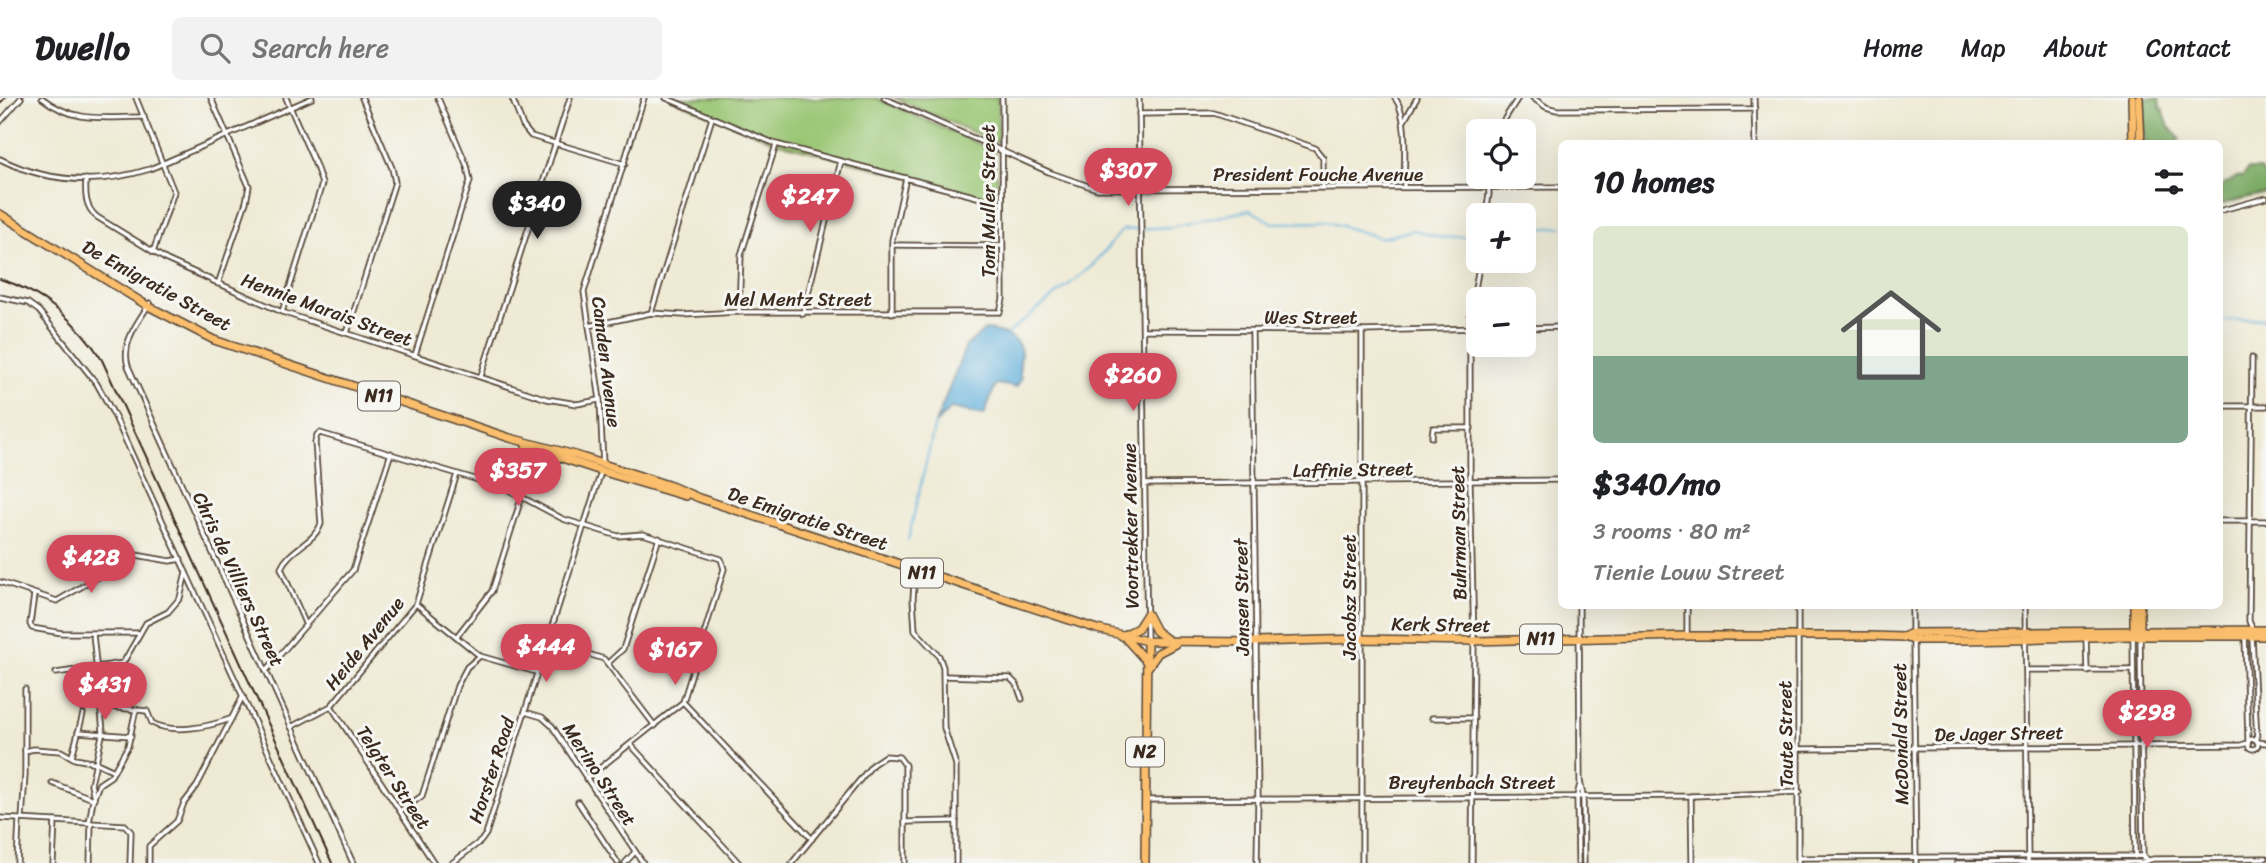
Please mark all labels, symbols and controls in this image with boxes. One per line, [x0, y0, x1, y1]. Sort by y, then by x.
search box [172, 17, 662, 80]
text: Dwello [35, 19, 130, 77]
text: Search here [252, 25, 389, 71]
text: Home [1863, 27, 1923, 69]
text: Map [1961, 27, 2005, 69]
text: About [2043, 27, 2108, 69]
text: Contact [2146, 27, 2231, 69]
icon: search [196, 29, 234, 67]
map controls [1466, 119, 1536, 357]
button: locate [1466, 119, 1536, 189]
street label: Tom Muller Street [972, 124, 1005, 278]
pin: $307 [1087, 148, 1169, 208]
text: $307 [1100, 150, 1156, 191]
text: 10 homes [1593, 155, 1714, 209]
street label: President Fouche Avenue [1213, 158, 1423, 191]
icon: filters [2150, 163, 2188, 201]
pin: $247 [769, 174, 851, 234]
text: $247 [782, 176, 838, 217]
pin: $340 [496, 181, 578, 241]
text: $340 [508, 183, 566, 224]
button: + [1466, 203, 1536, 273]
street label: De Emigratie Street [76, 231, 238, 340]
street label: Hennie Marais Street [237, 263, 417, 356]
icon: home [1828, 272, 1954, 398]
street label: Mel Mentz Street [724, 283, 872, 316]
button: − [1466, 287, 1536, 357]
street label: Camden Avenue [582, 295, 631, 430]
street label: Wes Street [1264, 301, 1358, 334]
pin: $260 [1092, 354, 1174, 413]
text: $260 [1105, 355, 1161, 396]
road number: N11 [358, 382, 400, 410]
street label: Voortrekker Avenue [1113, 443, 1148, 609]
pin: $357 [477, 448, 559, 508]
text: $357 [490, 450, 546, 491]
street label: Laffnie Street [1292, 452, 1414, 487]
text: $340/mo [1593, 457, 1721, 511]
street label: Buhrman Street [1441, 465, 1476, 601]
street label: De Emigratie Street [723, 477, 892, 560]
street label: Chris de Villiers Street [183, 486, 294, 672]
text: 3 rooms · 80 m² [1593, 511, 1751, 552]
street label: Jacobsz Street [1333, 534, 1366, 661]
pin: $428 [50, 536, 132, 595]
text: $428 [63, 537, 120, 578]
street label: Jansen Street [1224, 537, 1259, 657]
text: Tienie Louw Street [1593, 552, 1785, 593]
road number: N11 [901, 559, 943, 588]
street label: Heide Avenue [316, 589, 413, 698]
street label: Kerk Street [1391, 607, 1491, 642]
pin: $444 [505, 624, 587, 684]
road number: N11 [1520, 624, 1562, 654]
text: $444 [517, 626, 575, 667]
pin: $167 [634, 628, 716, 687]
text: $167 [649, 629, 701, 670]
pin: $431 [64, 662, 146, 722]
street label: McDonald Street [1883, 663, 1918, 805]
text: $431 [79, 664, 131, 705]
street label: Taute Street [1768, 680, 1803, 788]
pin: $298 [2106, 690, 2188, 750]
text: $298 [2119, 692, 2175, 733]
street label: Horster Road [459, 712, 525, 828]
street label: Merino Street [554, 716, 646, 833]
street label: De Jager Street [1934, 716, 2064, 751]
street label: Telgter Street [347, 718, 440, 836]
road number: N2 [1126, 738, 1164, 766]
street label: Breytenbach Street [1389, 766, 1556, 799]

